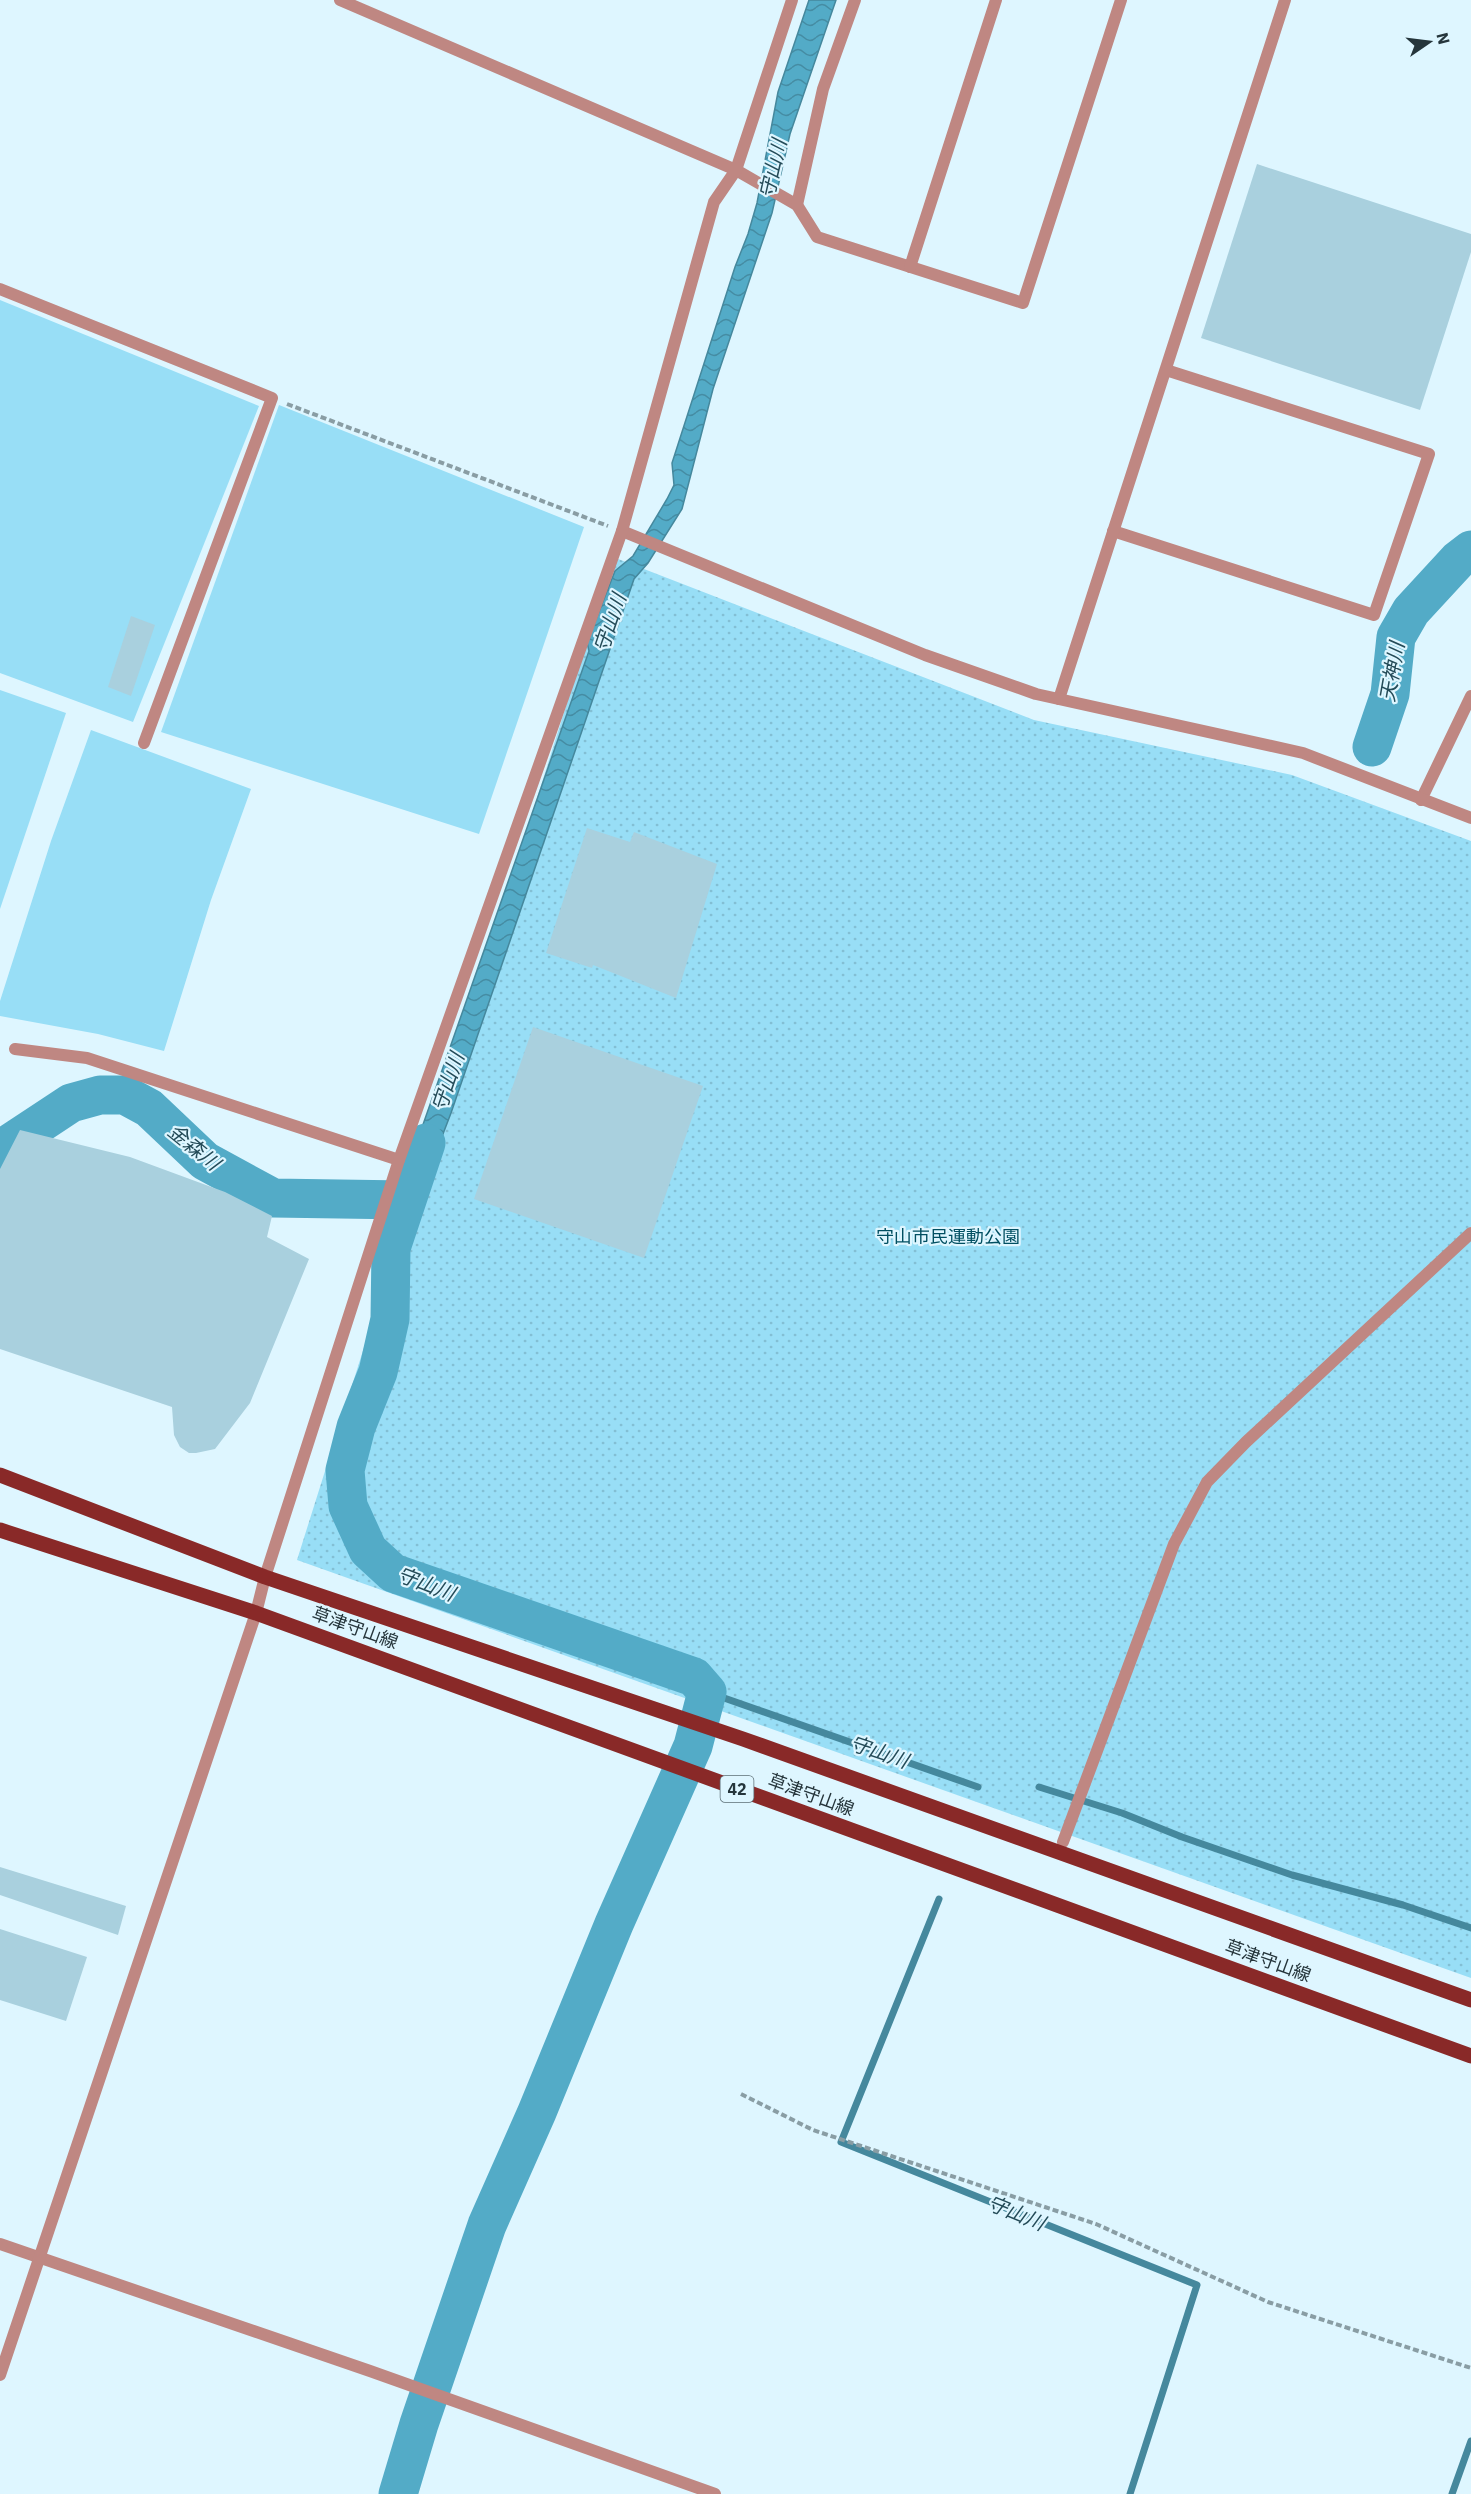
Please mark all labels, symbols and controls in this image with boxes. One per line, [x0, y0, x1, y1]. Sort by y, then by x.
north arrow [1399, 12, 1459, 72]
text: N [1432, 30, 1455, 46]
water label: 守山川 [753, 135, 793, 201]
water label: 守山川 [587, 588, 633, 656]
water label: 天神川 [1373, 638, 1410, 704]
water label: 守山川 [425, 1047, 471, 1115]
water label: 金森川 [163, 1117, 228, 1177]
park label: 守山市民運動公園 [876, 1225, 1020, 1248]
water label: 守山川 [393, 1560, 461, 1608]
street label: 草津守山線 [309, 1601, 401, 1654]
water label: 守山川 [846, 1729, 914, 1775]
street label: 草津守山線 [765, 1768, 857, 1821]
road number: 42 [720, 1776, 754, 1802]
street label: 草津守山線 [1222, 1934, 1314, 1987]
water label: 守山川 [983, 2189, 1051, 2237]

